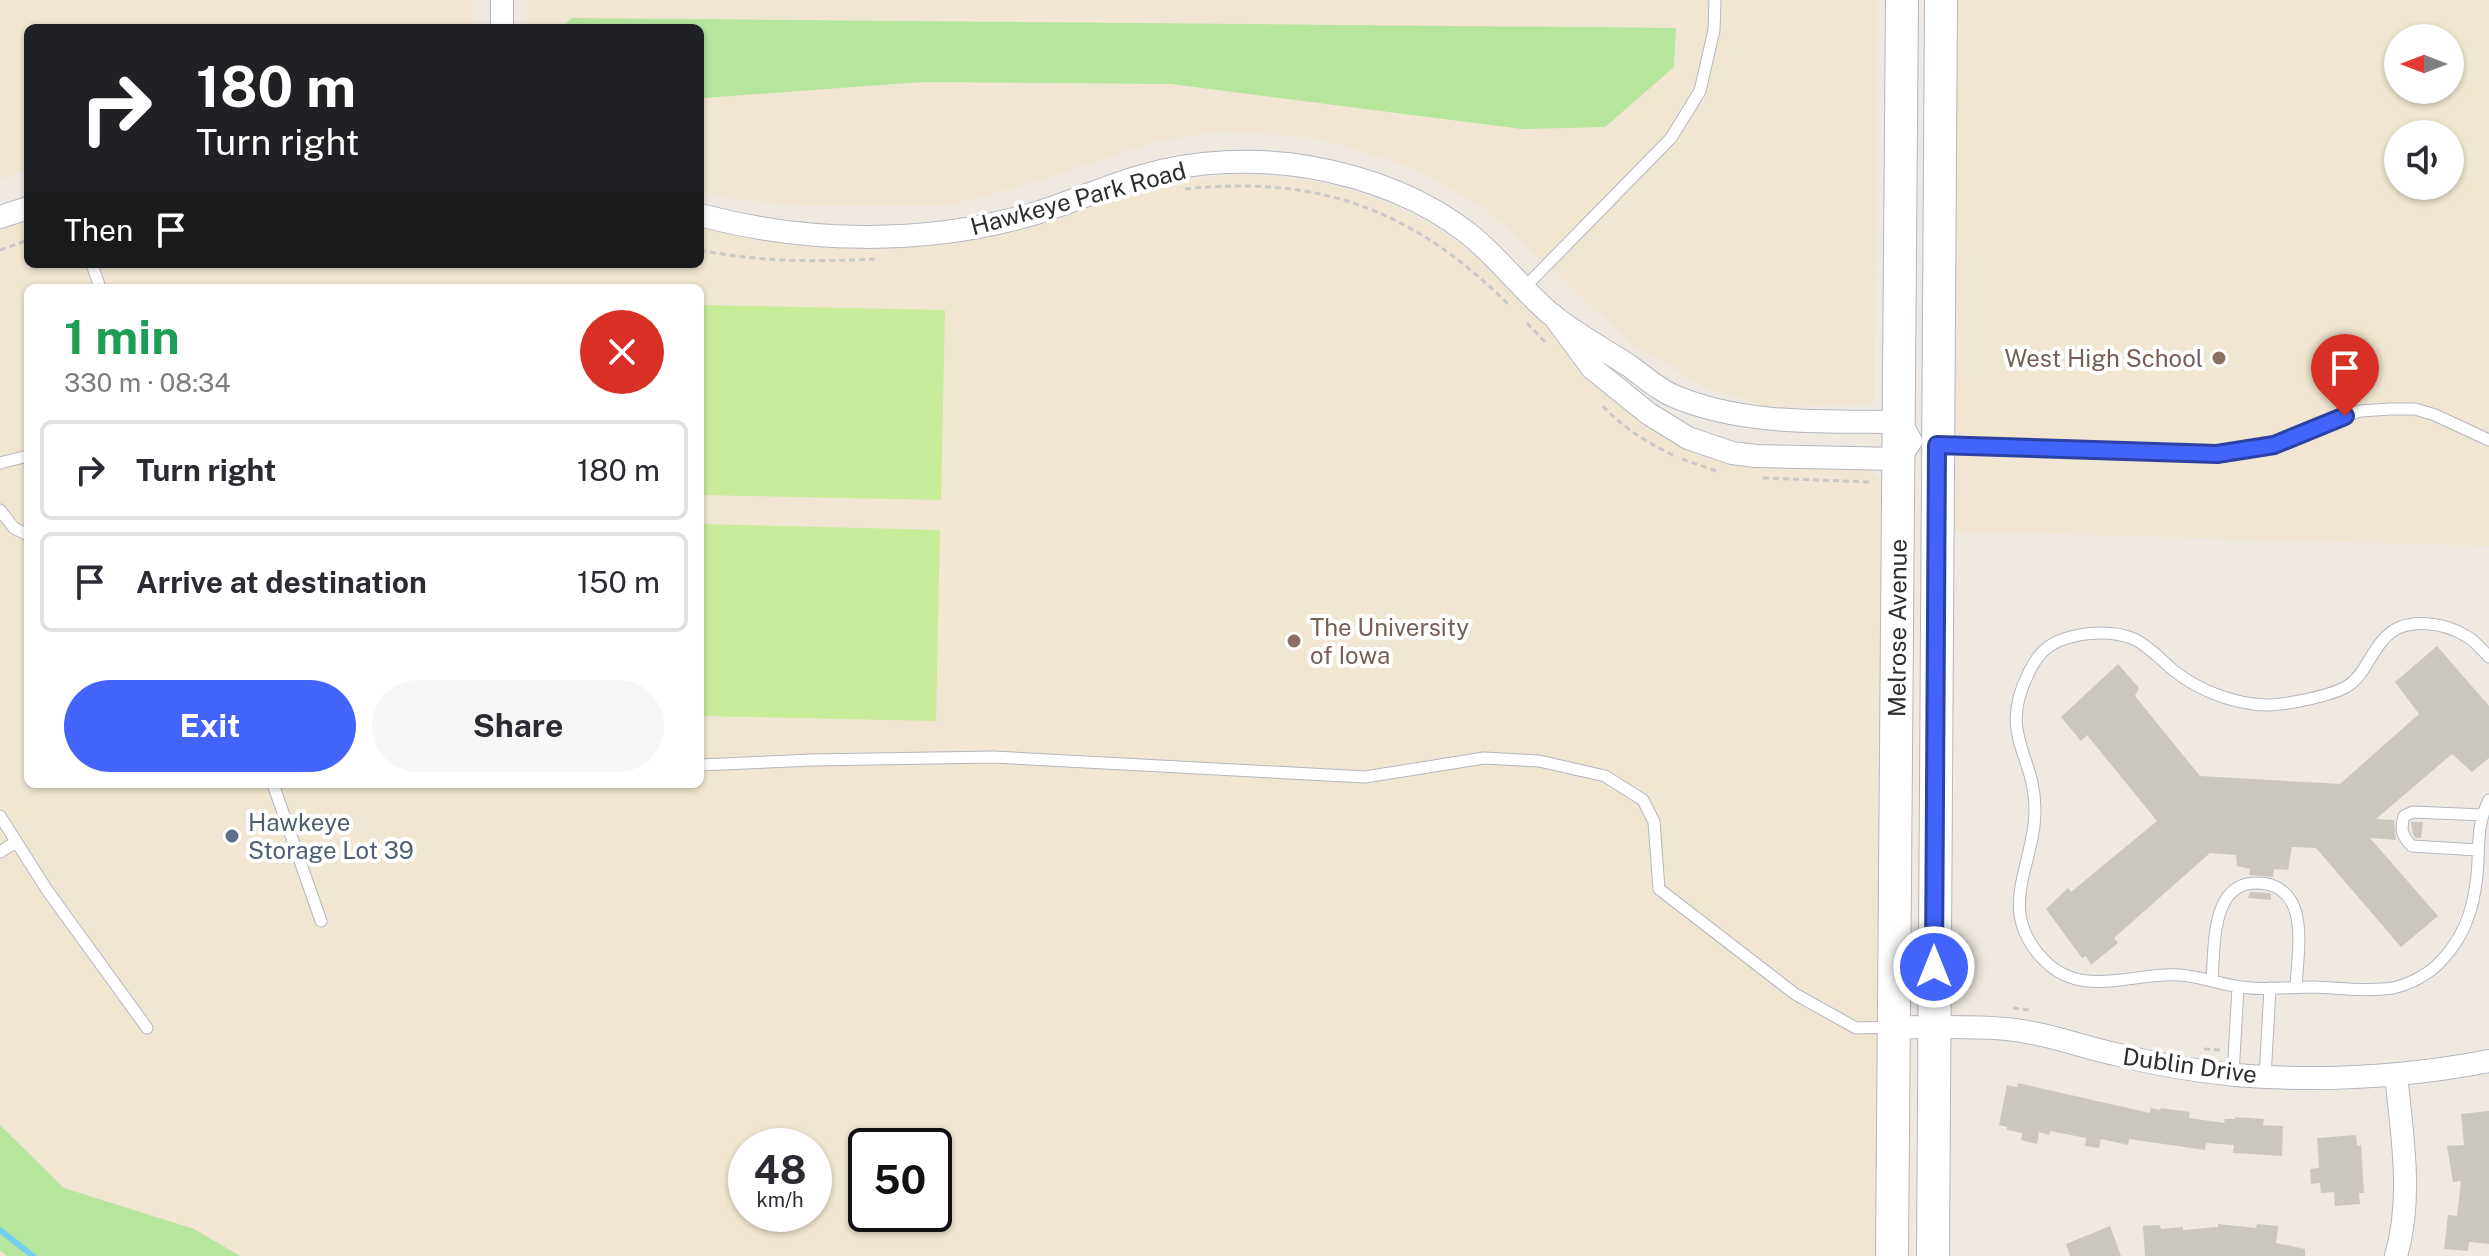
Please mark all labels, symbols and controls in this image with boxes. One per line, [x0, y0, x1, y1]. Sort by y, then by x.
north arrow [2384, 24, 2464, 104]
map controls [2384, 24, 2464, 200]
text: 180 m [196, 54, 356, 120]
icon: right [64, 56, 168, 160]
button: sound [2384, 120, 2464, 200]
text: Turn right [196, 121, 359, 163]
street label: Hawkeye Park Road [967, 156, 1189, 240]
icon: arrive [149, 208, 193, 252]
text: Then [64, 212, 133, 248]
text: 1 min [64, 308, 180, 365]
button: close [580, 310, 664, 394]
pin [2311, 334, 2379, 416]
place label: West High School [2005, 344, 2203, 372]
icon: arrive [2323, 346, 2367, 390]
marker: West High School [2210, 349, 2228, 367]
text: 330 m · 08:34 [64, 367, 231, 398]
icon: right [68, 448, 112, 492]
text: Turn right [136, 452, 276, 488]
text: 180 m [577, 452, 660, 488]
street label: Melrose Avenue [1882, 539, 1912, 717]
icon: arrive [68, 560, 112, 604]
text: Arrive at destination [136, 564, 427, 600]
text: 150 m [577, 564, 660, 600]
place label: The University of Iowa [1310, 613, 1469, 669]
marker: The University of Iowa [1285, 632, 1303, 650]
button: Exit [64, 680, 356, 772]
button: Share [372, 680, 664, 772]
place label: Hawkeye Storage Lot 39 [248, 808, 414, 864]
marker: Hawkeye Storage Lot 39 [223, 827, 241, 845]
position arrow [1892, 925, 1976, 1009]
street label: Dublin Drive [2121, 1042, 2259, 1088]
speed limit sign: 50 [848, 1128, 952, 1232]
text: 48 [753, 1146, 807, 1193]
text: km/h [756, 1188, 804, 1212]

